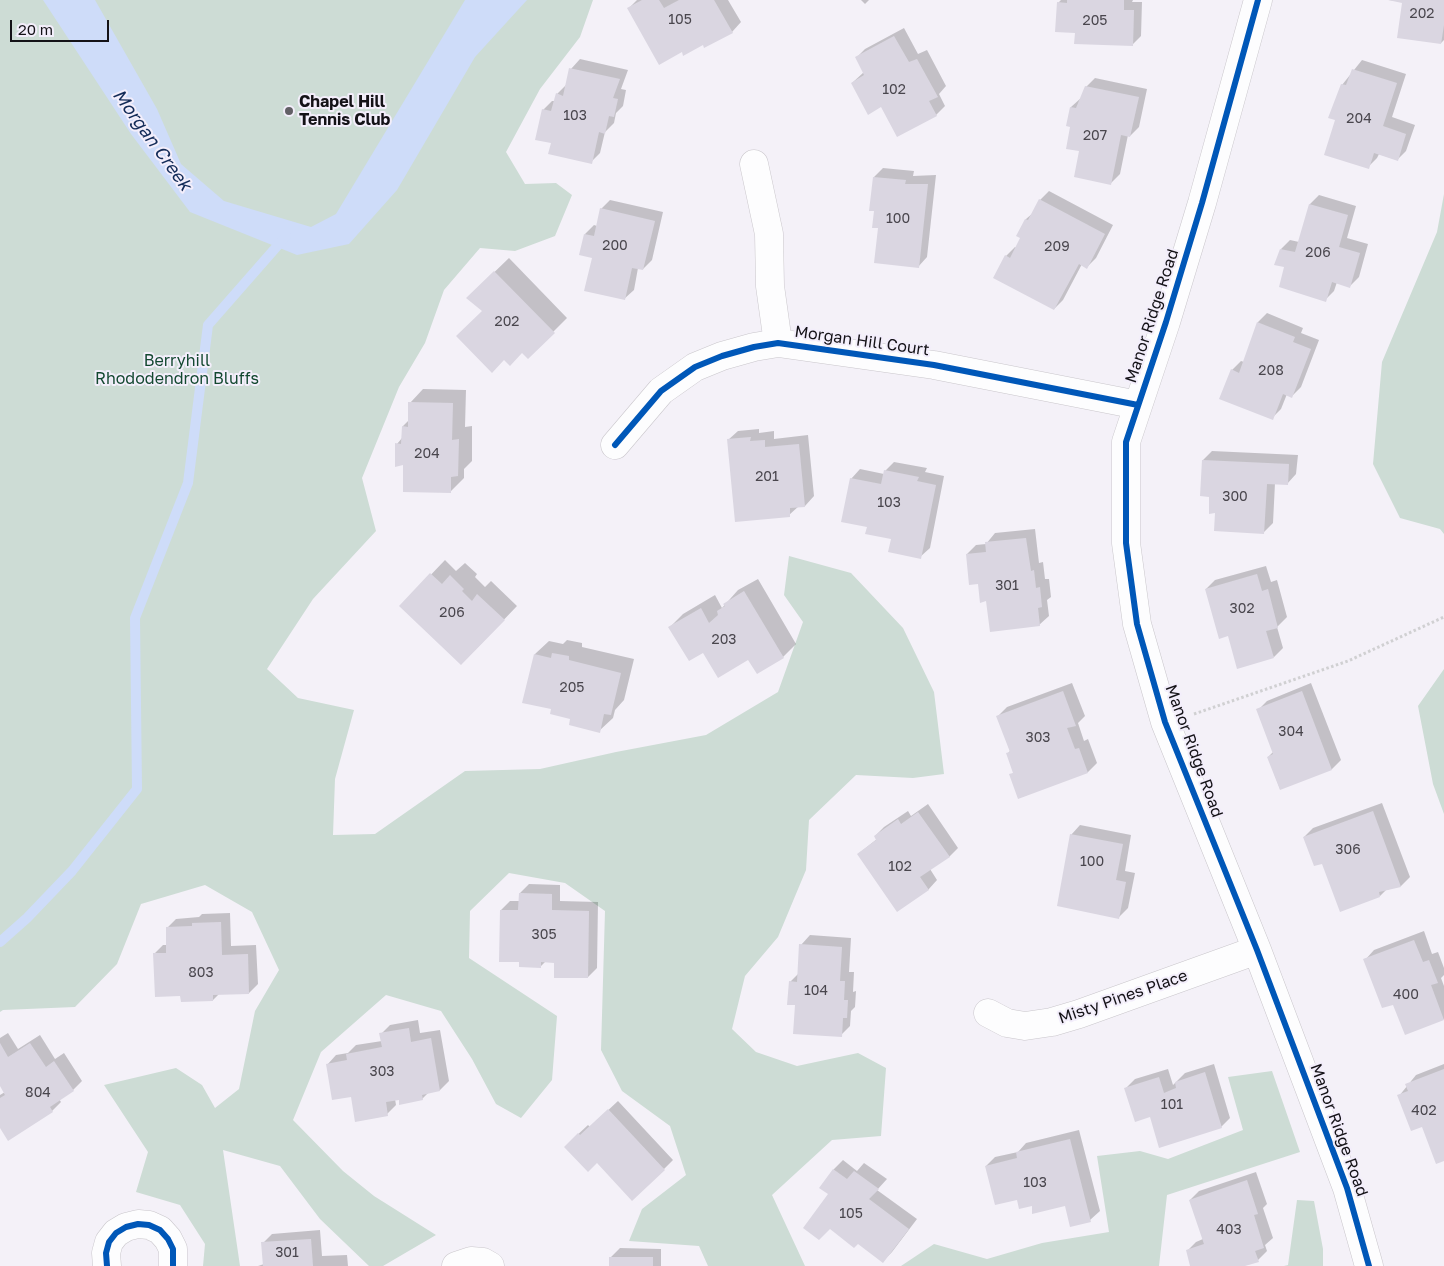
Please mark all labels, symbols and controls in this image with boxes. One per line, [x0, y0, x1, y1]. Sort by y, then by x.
house number: 202 [1410, 6, 1434, 22]
scale bar [12, 10, 111, 42]
house number: 105 [668, 12, 692, 28]
house number: 205 [1083, 13, 1107, 29]
text: 20 m [18, 20, 53, 38]
house number: 102 [882, 82, 906, 98]
water label: Morgan Creek [108, 85, 196, 195]
place label: Chapel Hill Tennis Club [299, 92, 390, 130]
marker: Chapel Hill Tennis Club [283, 105, 295, 117]
house number: 103 [563, 108, 587, 124]
house number: 204 [1346, 111, 1372, 127]
house number: 207 [1083, 128, 1107, 144]
house number: 100 [886, 211, 910, 227]
house number: 200 [602, 238, 628, 254]
house number: 209 [1044, 239, 1070, 255]
house number: 206 [1305, 245, 1331, 261]
street label: Manor Ridge Road [1121, 247, 1183, 385]
house number: 202 [495, 314, 519, 330]
street label: Morgan Hill Court [793, 322, 931, 360]
park label: Berryhill Rhododendron Bluffs [95, 351, 259, 389]
house number: 208 [1258, 363, 1284, 379]
house number: 204 [414, 446, 440, 462]
house number: 201 [755, 469, 779, 485]
house number: 300 [1222, 489, 1248, 505]
house number: 103 [877, 495, 901, 511]
house number: 301 [995, 578, 1019, 594]
house number: 302 [1230, 601, 1254, 617]
house number: 206 [439, 605, 465, 621]
house number: 203 [712, 632, 736, 648]
house number: 205 [560, 680, 584, 696]
street label: Manor Ridge Road [1161, 682, 1227, 820]
house number: 304 [1278, 724, 1304, 740]
house number: 303 [1025, 730, 1051, 746]
house number: 306 [1335, 842, 1361, 858]
house number: 100 [1080, 854, 1104, 870]
house number: 102 [888, 859, 912, 875]
house number: 305 [532, 927, 556, 943]
house number: 803 [188, 965, 214, 981]
street label: Misty Pines Place [1056, 966, 1190, 1028]
house number: 104 [804, 983, 828, 999]
house number: 400 [1393, 987, 1419, 1003]
street label: Manor Ridge Road [1306, 1061, 1372, 1199]
house number: 303 [369, 1064, 395, 1080]
house number: 804 [25, 1085, 51, 1101]
house number: 101 [1161, 1097, 1183, 1113]
house number: 402 [1411, 1103, 1437, 1119]
house number: 103 [1023, 1175, 1047, 1191]
house number: 105 [839, 1206, 863, 1222]
house number: 403 [1216, 1222, 1242, 1238]
house number: 301 [275, 1245, 299, 1261]

